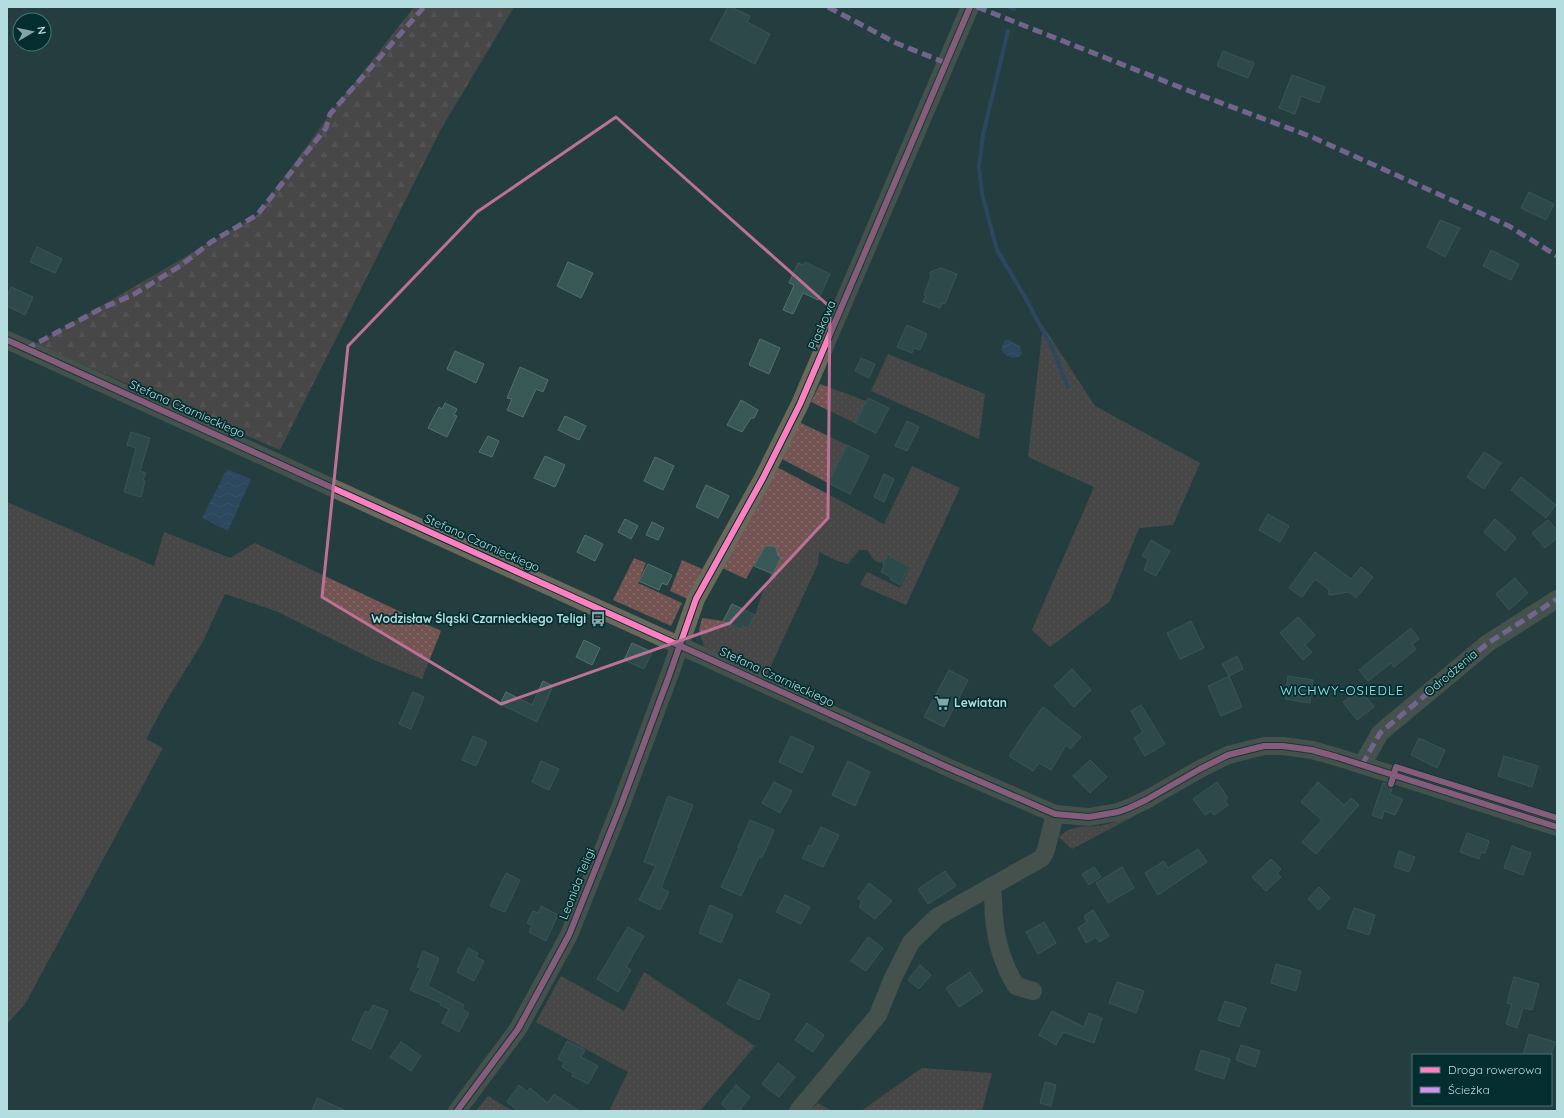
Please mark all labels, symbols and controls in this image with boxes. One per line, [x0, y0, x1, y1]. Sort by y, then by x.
north arrow [12, 12, 52, 52]
text: N [34, 25, 49, 36]
street label: Piaskowa [804, 298, 839, 352]
street label: Stefana Czarnieckiego [127, 376, 247, 441]
street label: Stefana Czarnieckiego [422, 510, 542, 575]
bus stop icon: Wodzisław Śląski Czarnieckiego Teligi [589, 610, 607, 628]
place label: Wodzisław Śląski Czarnieckiego Teligi [371, 611, 586, 626]
street label: Stefana Czarnieckiego [717, 643, 837, 710]
street label: Odrodzenia [1421, 646, 1480, 699]
district label: WICHWY-OSIEDLE [1280, 682, 1404, 698]
supermarket icon: Lewiatan [933, 694, 951, 712]
place label: Lewiatan [954, 695, 1007, 710]
street label: Leonida Teligi [555, 846, 598, 922]
legend [1412, 1054, 1552, 1106]
text: Droga rowerowa [1448, 1062, 1542, 1077]
text: Ścieżka [1448, 1082, 1490, 1097]

